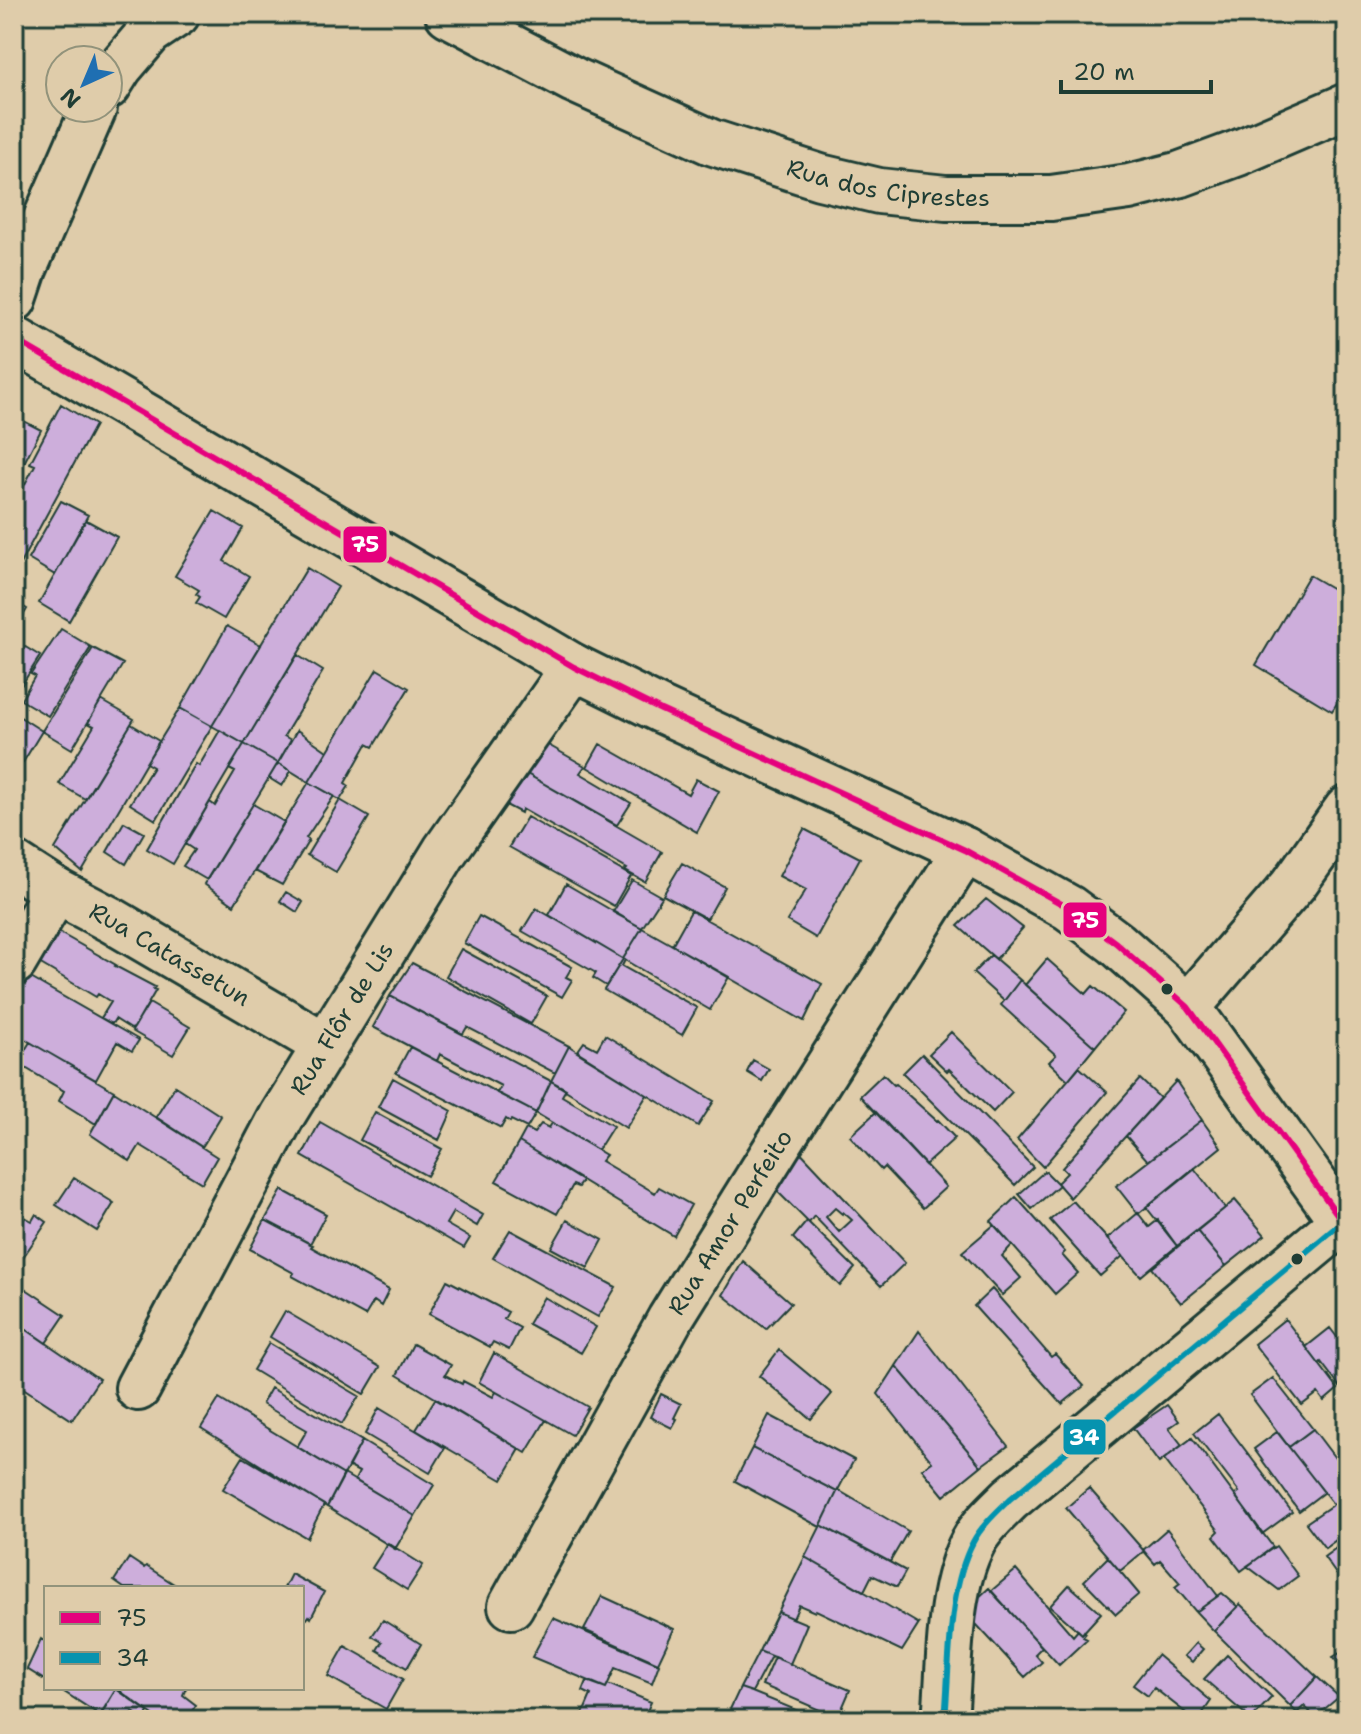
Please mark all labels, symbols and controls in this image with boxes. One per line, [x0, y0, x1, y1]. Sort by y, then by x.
north arrow [44, 44, 124, 124]
scale bar [1061, 44, 1211, 94]
text: 20 m [1073, 56, 1135, 88]
text: N [54, 82, 87, 115]
street label: Rua dos Ciprestes [783, 151, 990, 214]
line badge: 75 [342, 525, 388, 564]
text: 75 [351, 530, 379, 559]
street label: Rua Catassetun [83, 895, 256, 1014]
line badge: 75 [1062, 901, 1108, 939]
text: 75 [1071, 906, 1099, 935]
street label: Rua Flôr de Lis [283, 936, 401, 1101]
unlabelled marker [1159, 981, 1175, 997]
street label: Rua Amor Perfeito [660, 1123, 800, 1321]
unlabelled marker [1289, 1251, 1305, 1267]
line badge: 34 [1062, 1418, 1107, 1456]
text: 34 [1069, 1423, 1100, 1452]
legend [44, 1586, 304, 1690]
text: 75 [116, 1602, 147, 1634]
text: 34 [116, 1642, 149, 1674]

